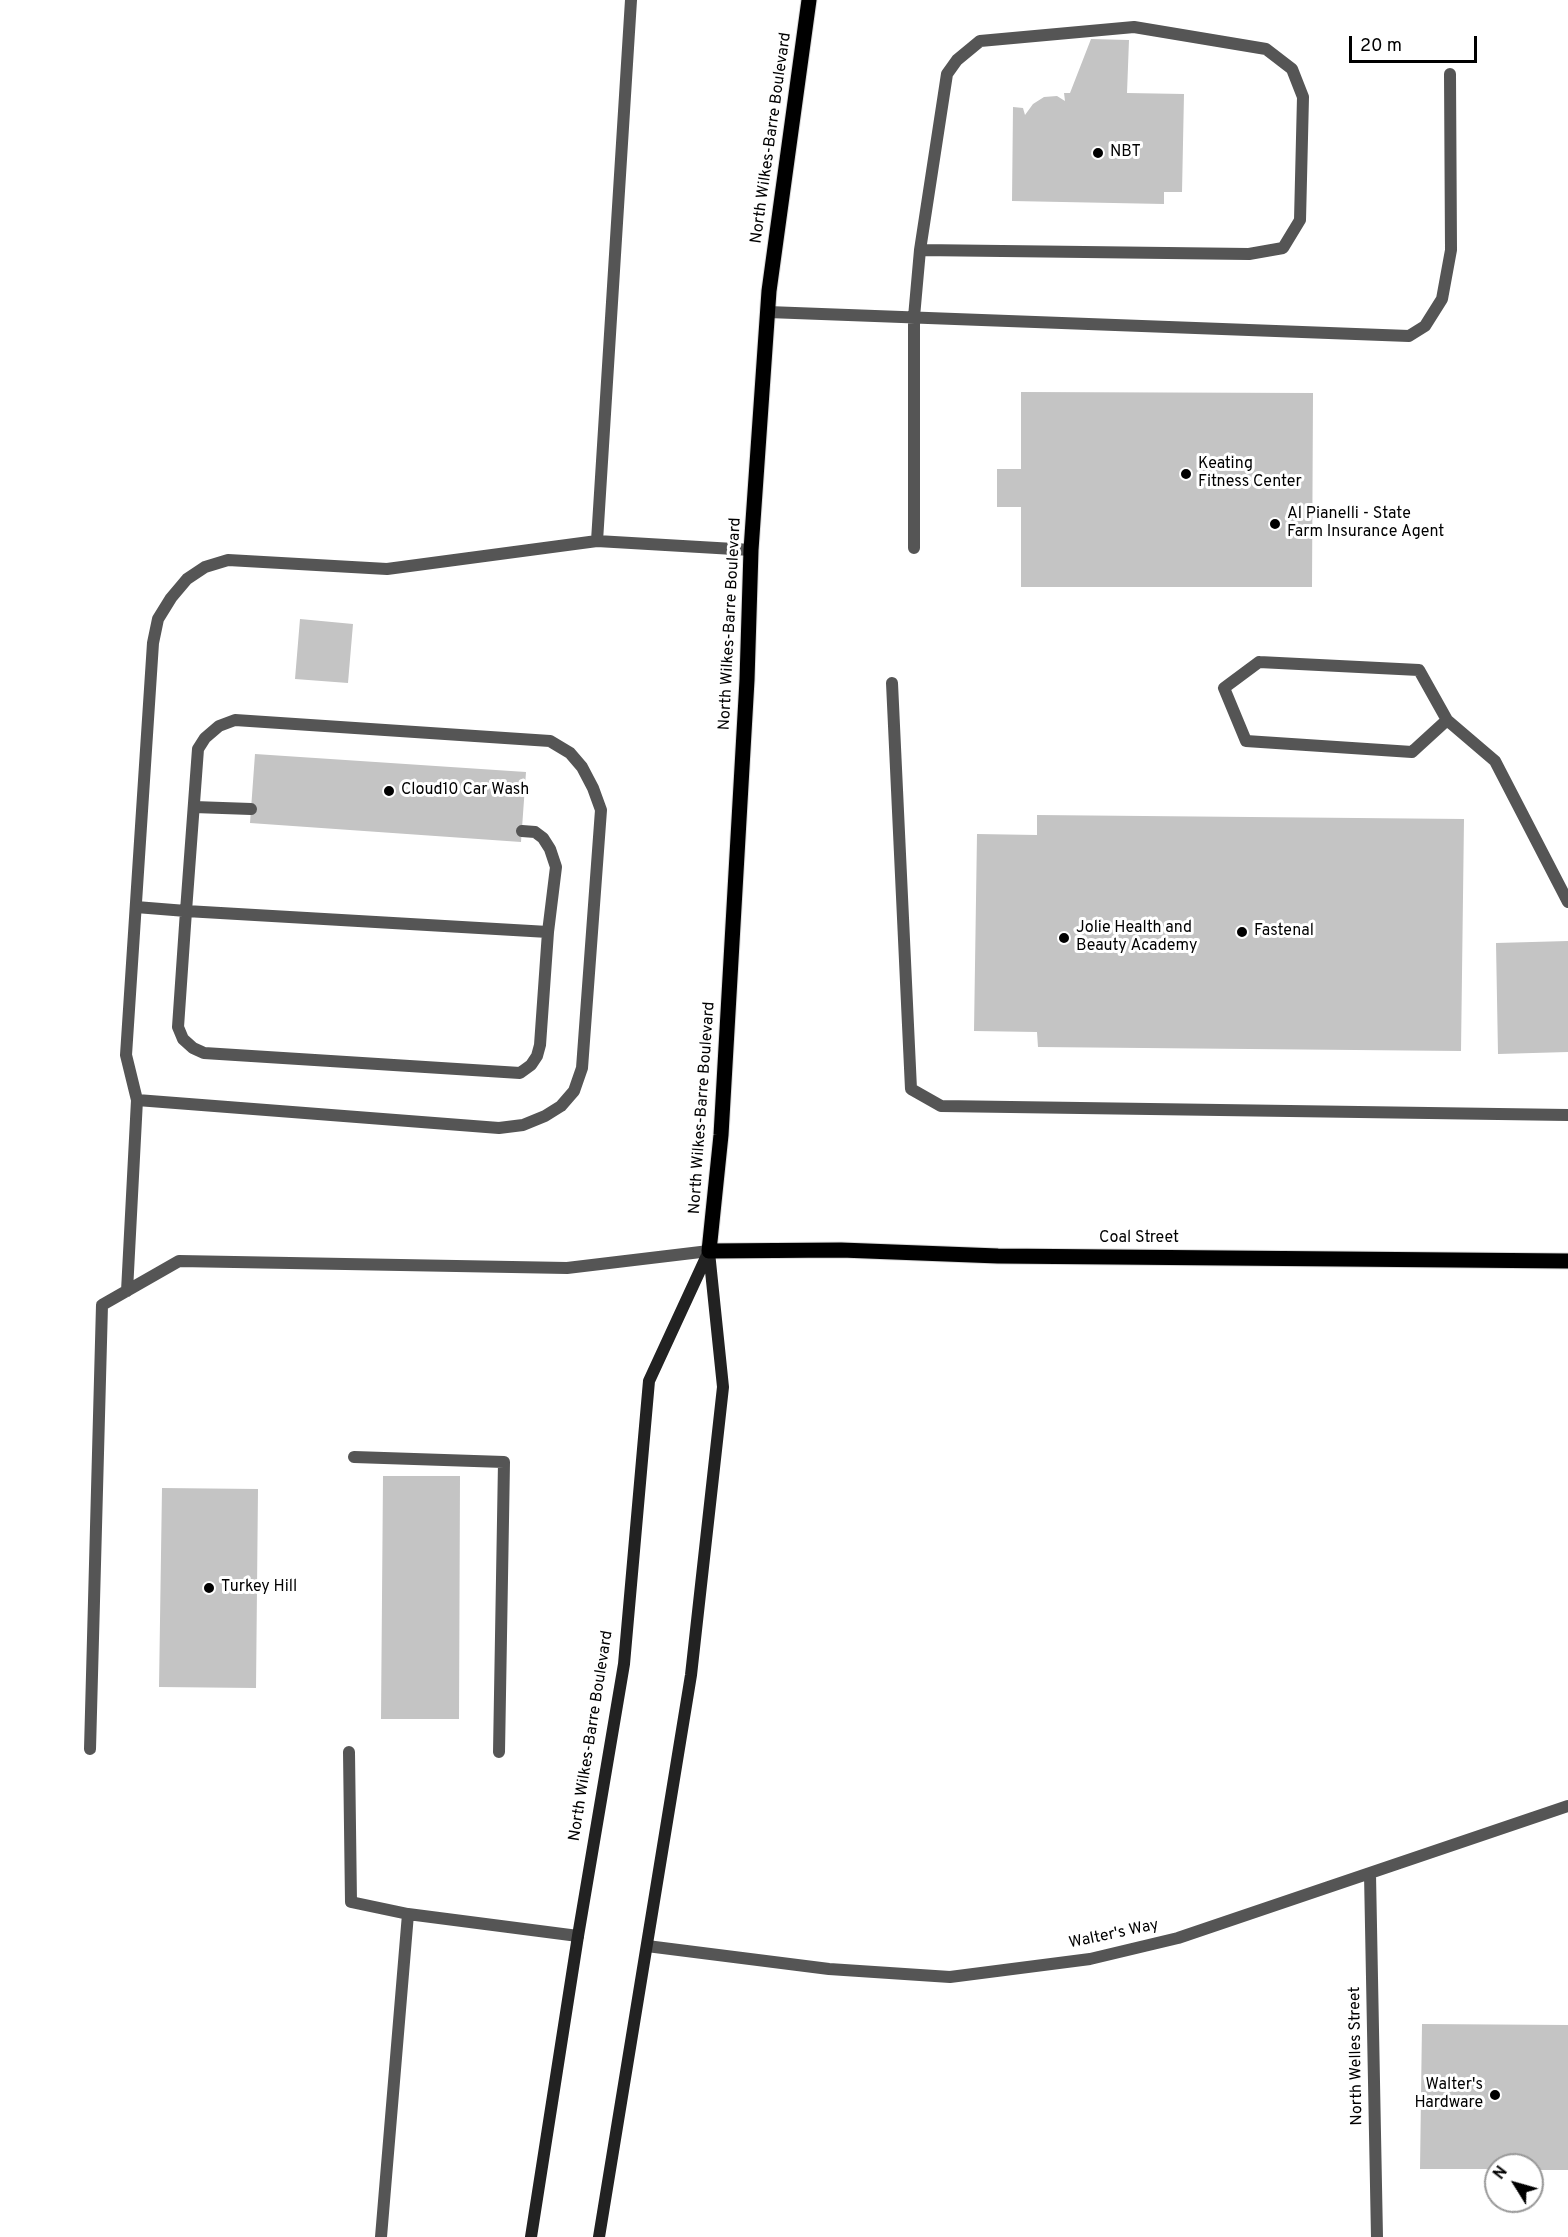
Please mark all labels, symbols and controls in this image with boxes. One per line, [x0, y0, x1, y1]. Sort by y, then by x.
scale bar [1352, 24, 1480, 62]
street label: North Wilkes-Barre Boulevard [748, 31, 796, 245]
text: 20 m [1360, 35, 1402, 58]
place label: NBT [1110, 143, 1141, 163]
marker: NBT [1091, 146, 1105, 160]
place label: Keating Fitness Center [1198, 455, 1302, 493]
marker: Keating Fitness Center [1179, 467, 1193, 481]
place label: Al Pianelli - State Farm Insurance Agent [1287, 505, 1444, 543]
street label: North Wilkes-Barre Boulevard [716, 517, 746, 731]
marker: Al Pianelli - State Farm Insurance Agent [1268, 517, 1282, 531]
place label: Cloud10 Car Wash [401, 781, 529, 801]
marker: Cloud10 Car Wash [382, 784, 396, 798]
place label: Jolie Health and Beauty Academy [1076, 919, 1198, 957]
place label: Fastenal [1254, 922, 1314, 942]
marker: Fastenal [1235, 925, 1249, 939]
marker: Jolie Health and Beauty Academy [1057, 931, 1071, 945]
street label: North Wilkes-Barre Boulevard [686, 1001, 720, 1215]
street label: Coal Street [1099, 1229, 1179, 1249]
place label: Turkey Hill [221, 1578, 297, 1598]
marker: Turkey Hill [202, 1581, 216, 1595]
street label: North Wilkes-Barre Boulevard [566, 1629, 618, 1843]
street label: Walter's Way [1067, 1916, 1161, 1954]
street label: North Welles Street [1346, 1986, 1368, 2126]
place label: Walter's Hardware [1415, 2076, 1483, 2114]
marker: Walter's Hardware [1488, 2088, 1502, 2102]
north arrow [1484, 2153, 1544, 2213]
text: N [1490, 2163, 1513, 2184]

